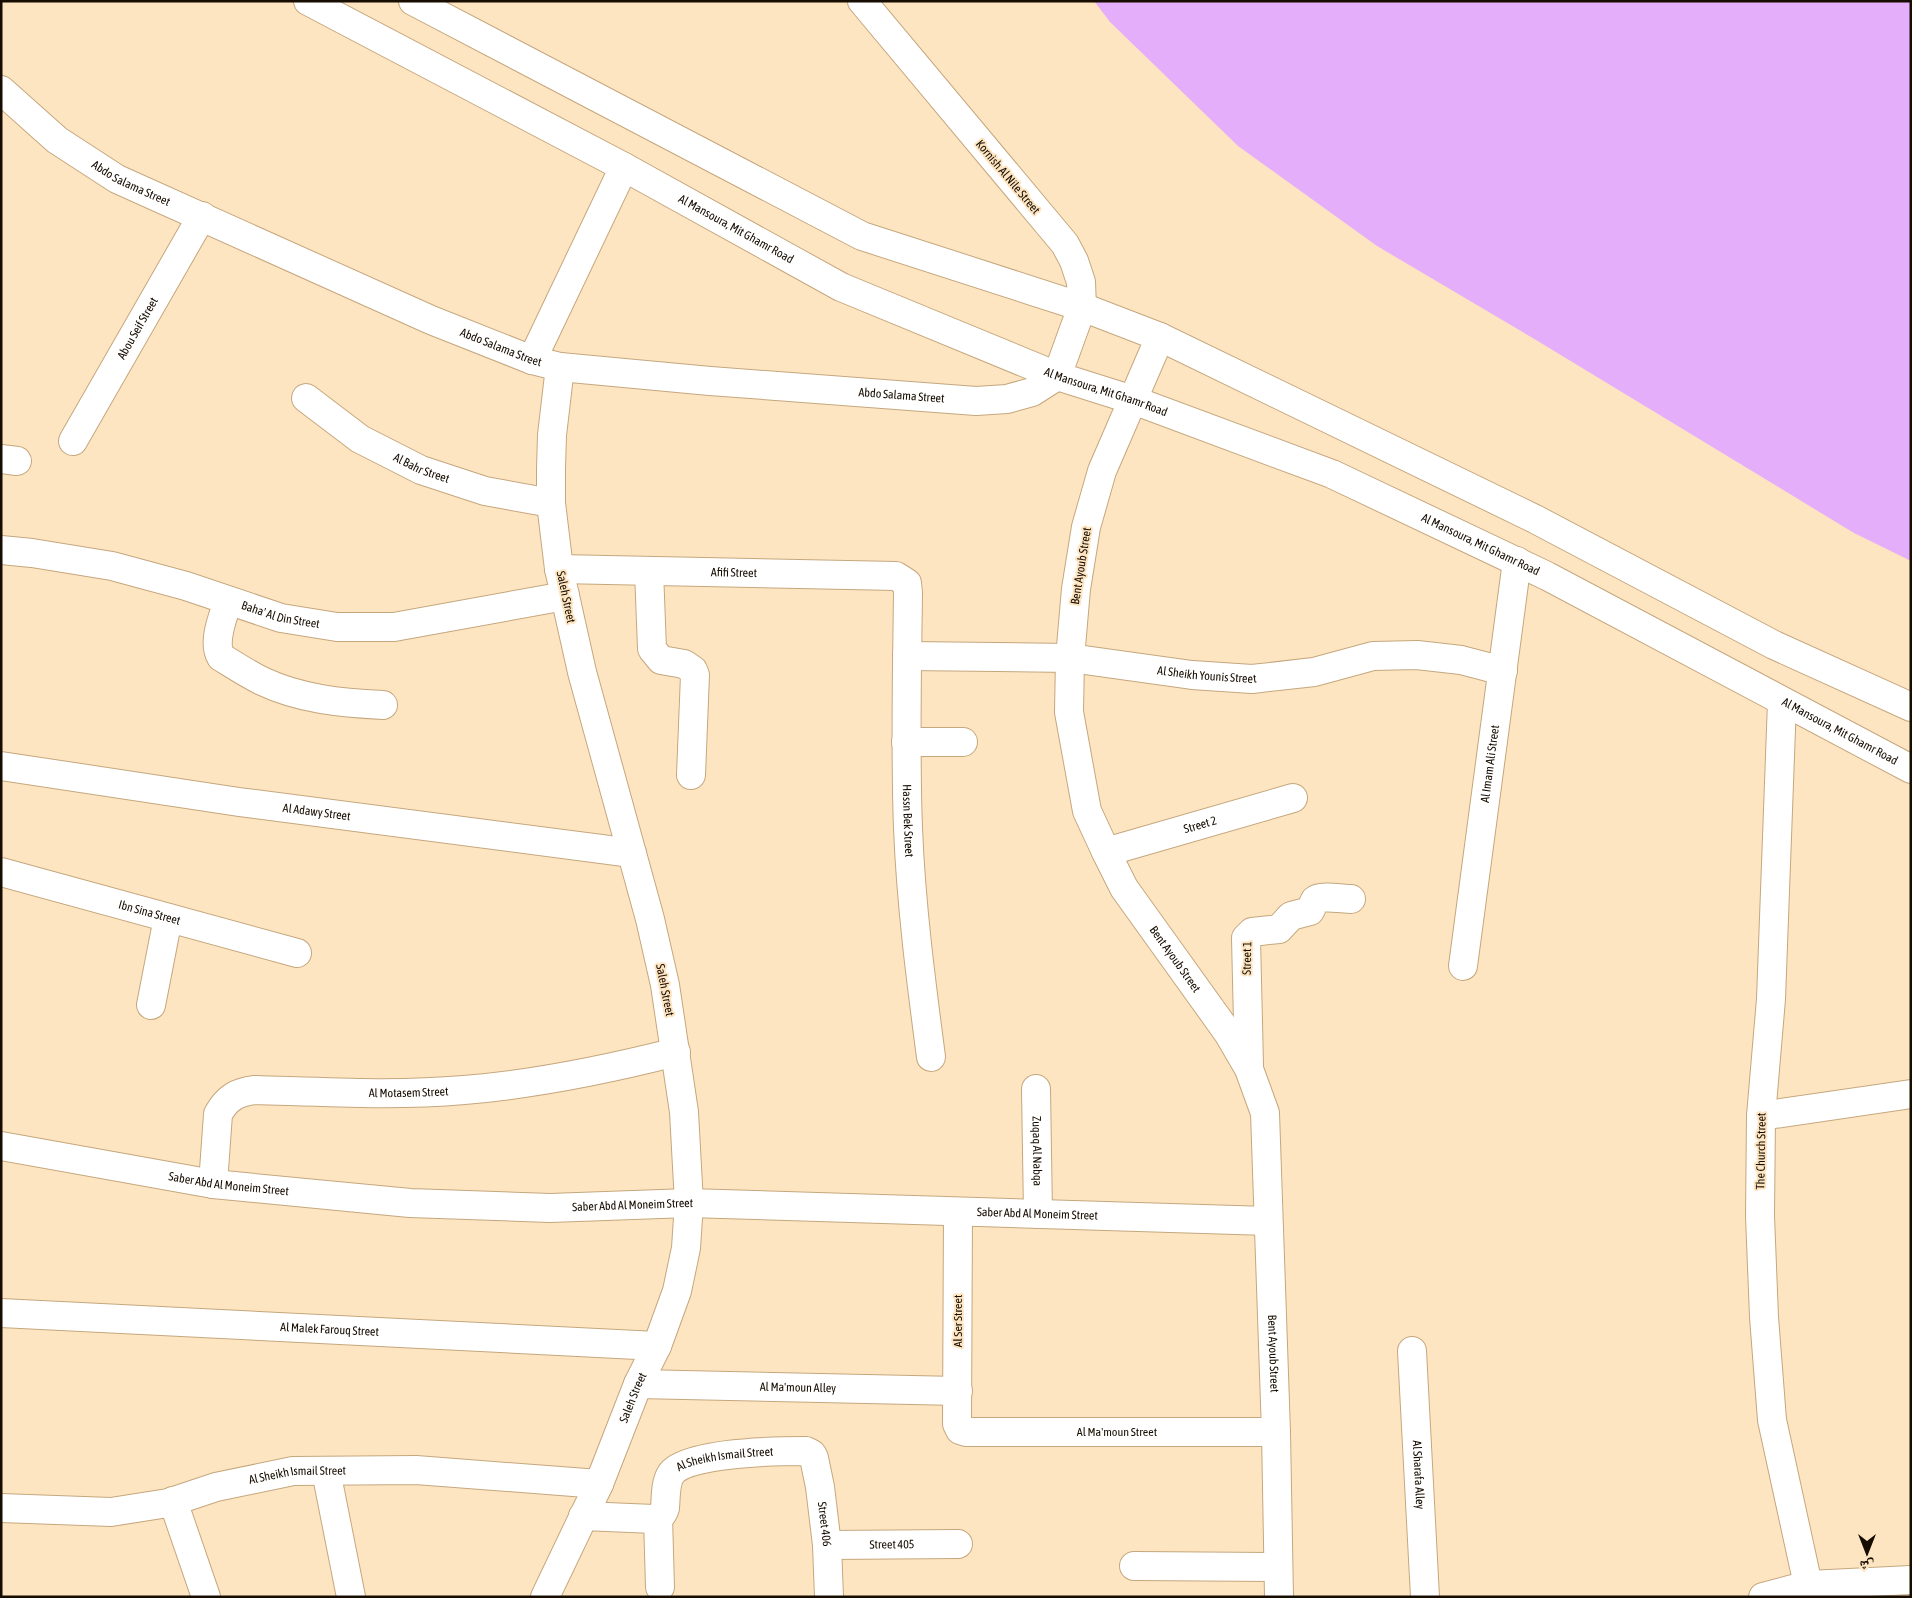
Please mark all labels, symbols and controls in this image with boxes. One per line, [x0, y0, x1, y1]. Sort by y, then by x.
street label: Kornish Al Nile Street [973, 137, 1043, 217]
street label: Abdo Salama Street [89, 157, 173, 209]
street label: Al Mansoura, Mit Ghamr Road [676, 192, 796, 266]
street label: Abou Seif Street [114, 294, 161, 362]
street label: Abdo Salama Street [458, 325, 544, 369]
street label: Al Mansoura, Mit Ghamr Road [1042, 365, 1169, 419]
street label: Abdo Salama Street [858, 385, 946, 406]
street label: Al Bahr Street [391, 450, 452, 486]
street label: Al Mansoura, Mit Ghamr Road [1419, 510, 1542, 578]
street label: Bent Ayoub Street [1068, 526, 1094, 606]
street label: Afifi Street [711, 565, 758, 580]
street label: Saleh Street [554, 570, 578, 625]
street label: Baha' Al Din Street [240, 598, 321, 631]
street label: Al Sheikh Younis Street [1156, 663, 1258, 686]
street label: Al Mansoura, Mit Ghamr Road [1780, 695, 1900, 768]
street label: Al Imam Ali Street [1478, 724, 1502, 803]
street label: Hassn Bek Street [900, 784, 916, 858]
street label: Al Adawy Street [282, 801, 352, 823]
street label: Street 2 [1182, 813, 1218, 836]
street label: Ibn Sina Street [117, 898, 183, 928]
street label: Bent Ayoub Street [1147, 923, 1204, 995]
street label: Street 1 [1240, 941, 1254, 975]
street label: Saleh Street [653, 963, 677, 1018]
street label: Al Motasem Street [369, 1084, 449, 1100]
street label: The Church Street [1753, 1112, 1769, 1189]
street label: Zuqaq Al Nabqa [1029, 1116, 1045, 1186]
street label: Saber Abd Al Moneim Street [168, 1169, 290, 1198]
street label: Saber Abd Al Moneim Street [572, 1196, 694, 1214]
street label: Saber Abd Al Moneim Street [977, 1205, 1099, 1223]
street label: Al Ser Street [951, 1294, 965, 1347]
street label: Bent Ayoub Street [1265, 1314, 1282, 1393]
street label: Al Malek Farouq Street [280, 1320, 380, 1339]
street label: Saleh Street [617, 1370, 650, 1425]
street label: Al Ma'moun Alley [760, 1380, 836, 1395]
street label: Al Ma'moun Street [1077, 1425, 1158, 1439]
street label: Al Sharafa Alley [1410, 1440, 1427, 1510]
street label: Al Sheikh Ismail Street [674, 1445, 774, 1474]
street label: Al Sheikh Ismail Street [247, 1464, 347, 1487]
street label: Street 406 [815, 1501, 834, 1548]
north arrow [1842, 1528, 1892, 1578]
street label: Street 405 [869, 1537, 915, 1552]
text: ش [1859, 1557, 1874, 1574]

